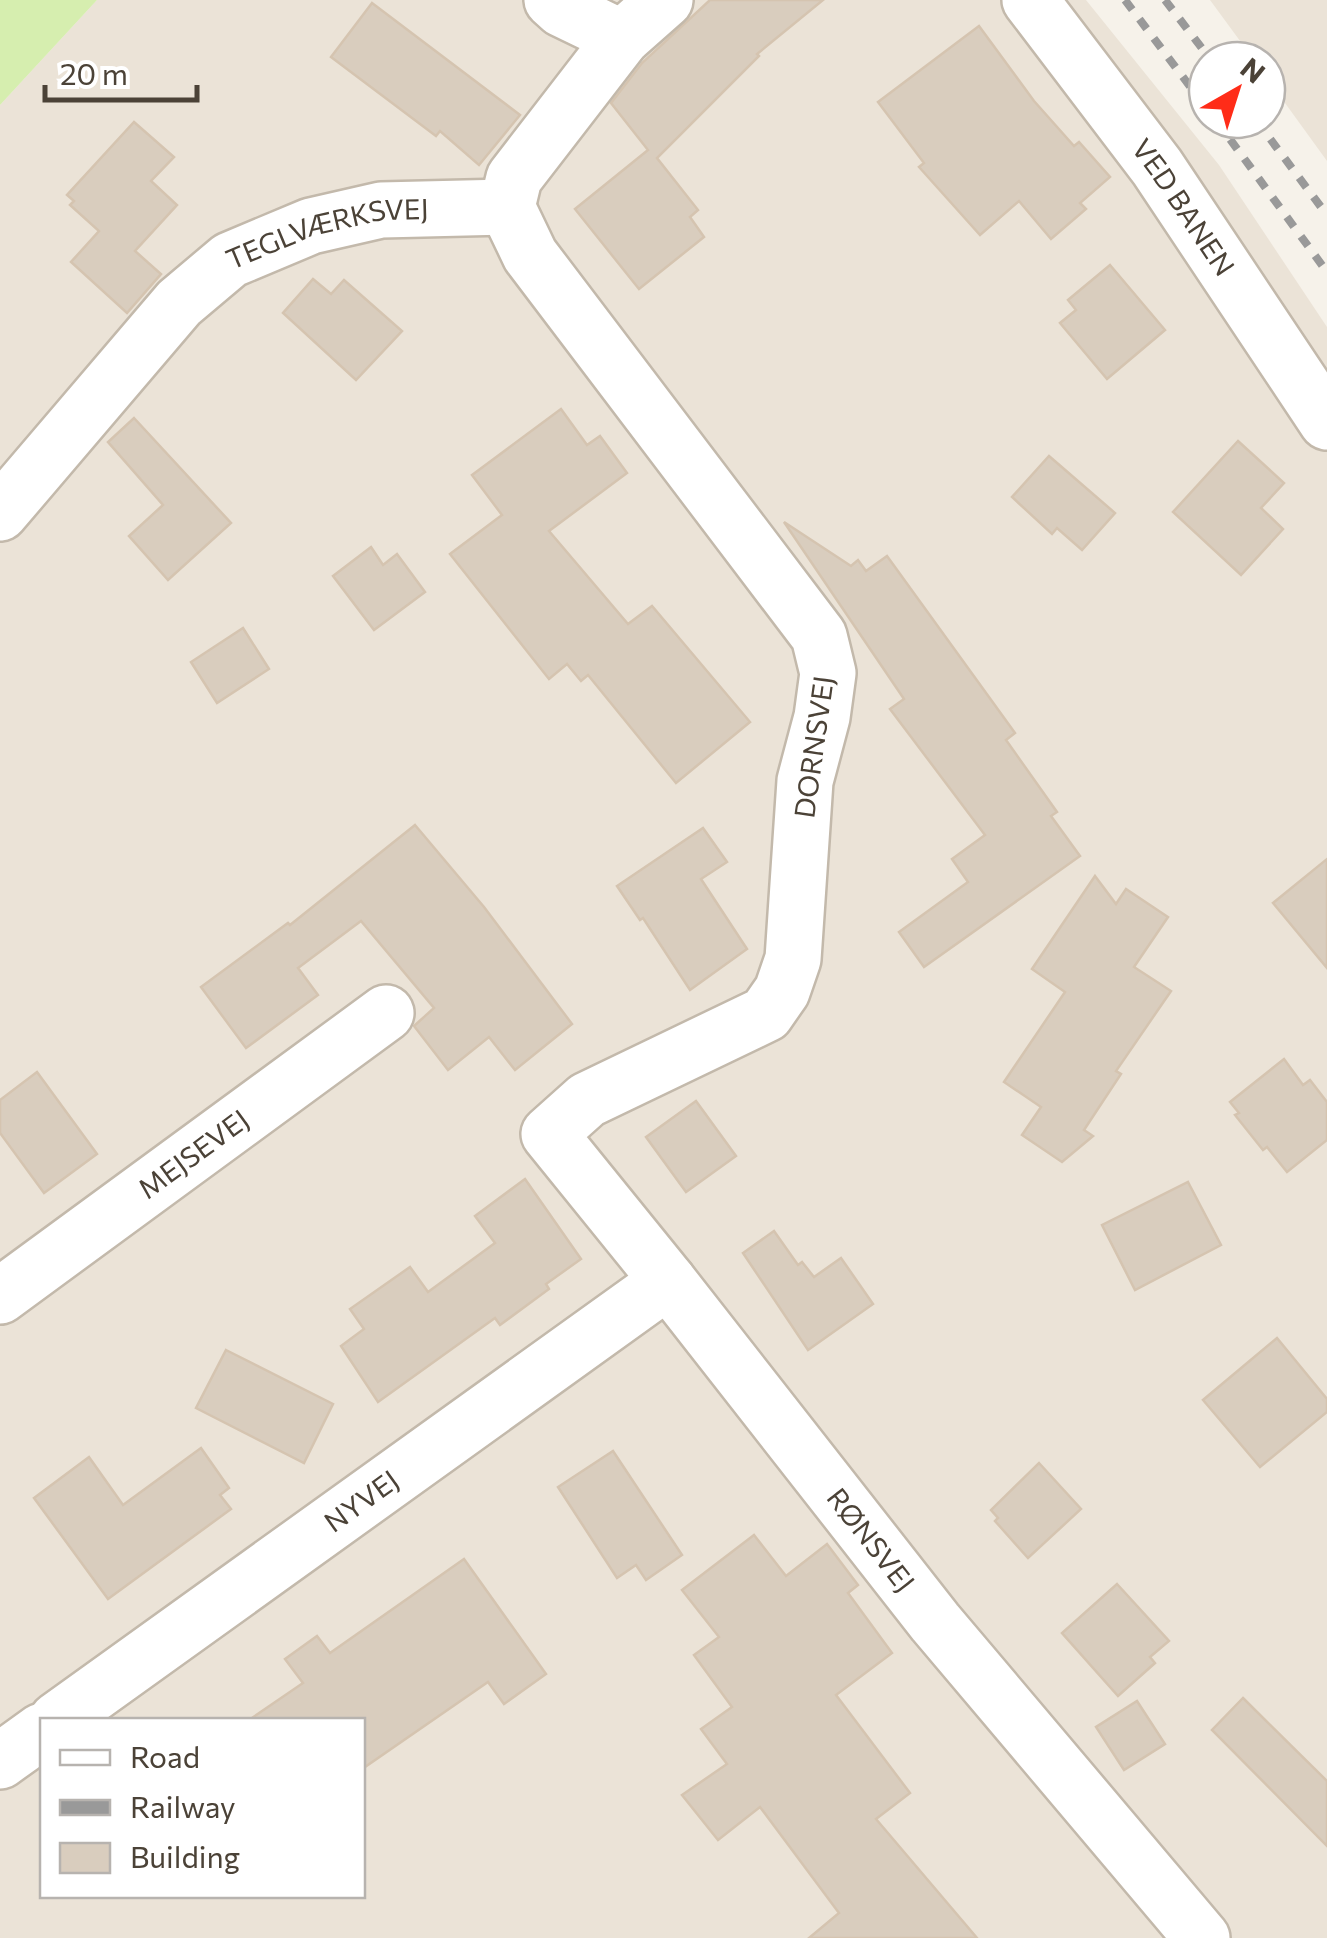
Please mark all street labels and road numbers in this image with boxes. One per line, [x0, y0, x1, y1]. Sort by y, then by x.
street label: VED BANEN [1126, 132, 1243, 282]
street label: TEGLVÆRKSVEJ [221, 191, 429, 276]
street label: DORNSVEJ [786, 674, 840, 820]
street label: MEJSEVEJ [131, 1102, 255, 1205]
street label: NYVEJ [317, 1462, 405, 1539]
street label: RØNSVEJ [820, 1481, 923, 1598]

